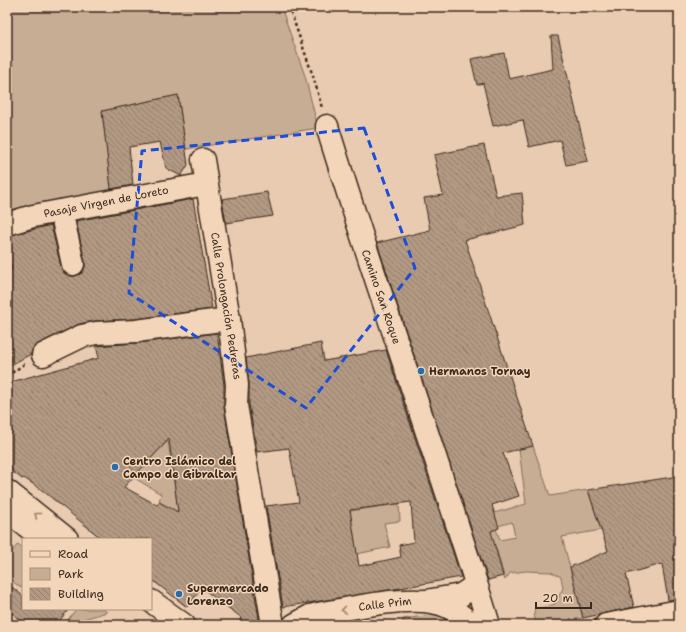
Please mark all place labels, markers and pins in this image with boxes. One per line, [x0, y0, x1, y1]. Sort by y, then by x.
place label: Hermanos Tornay [429, 364, 531, 379]
marker: Hermanos Tornay [416, 366, 426, 376]
place label: Centro Islámico del Campo de Gibraltar [123, 454, 237, 482]
marker: Centro Islámico del Campo de Gibraltar [110, 462, 120, 472]
place label: Supermercado Lorenzo [187, 581, 269, 609]
marker: Supermercado Lorenzo [174, 589, 184, 599]

